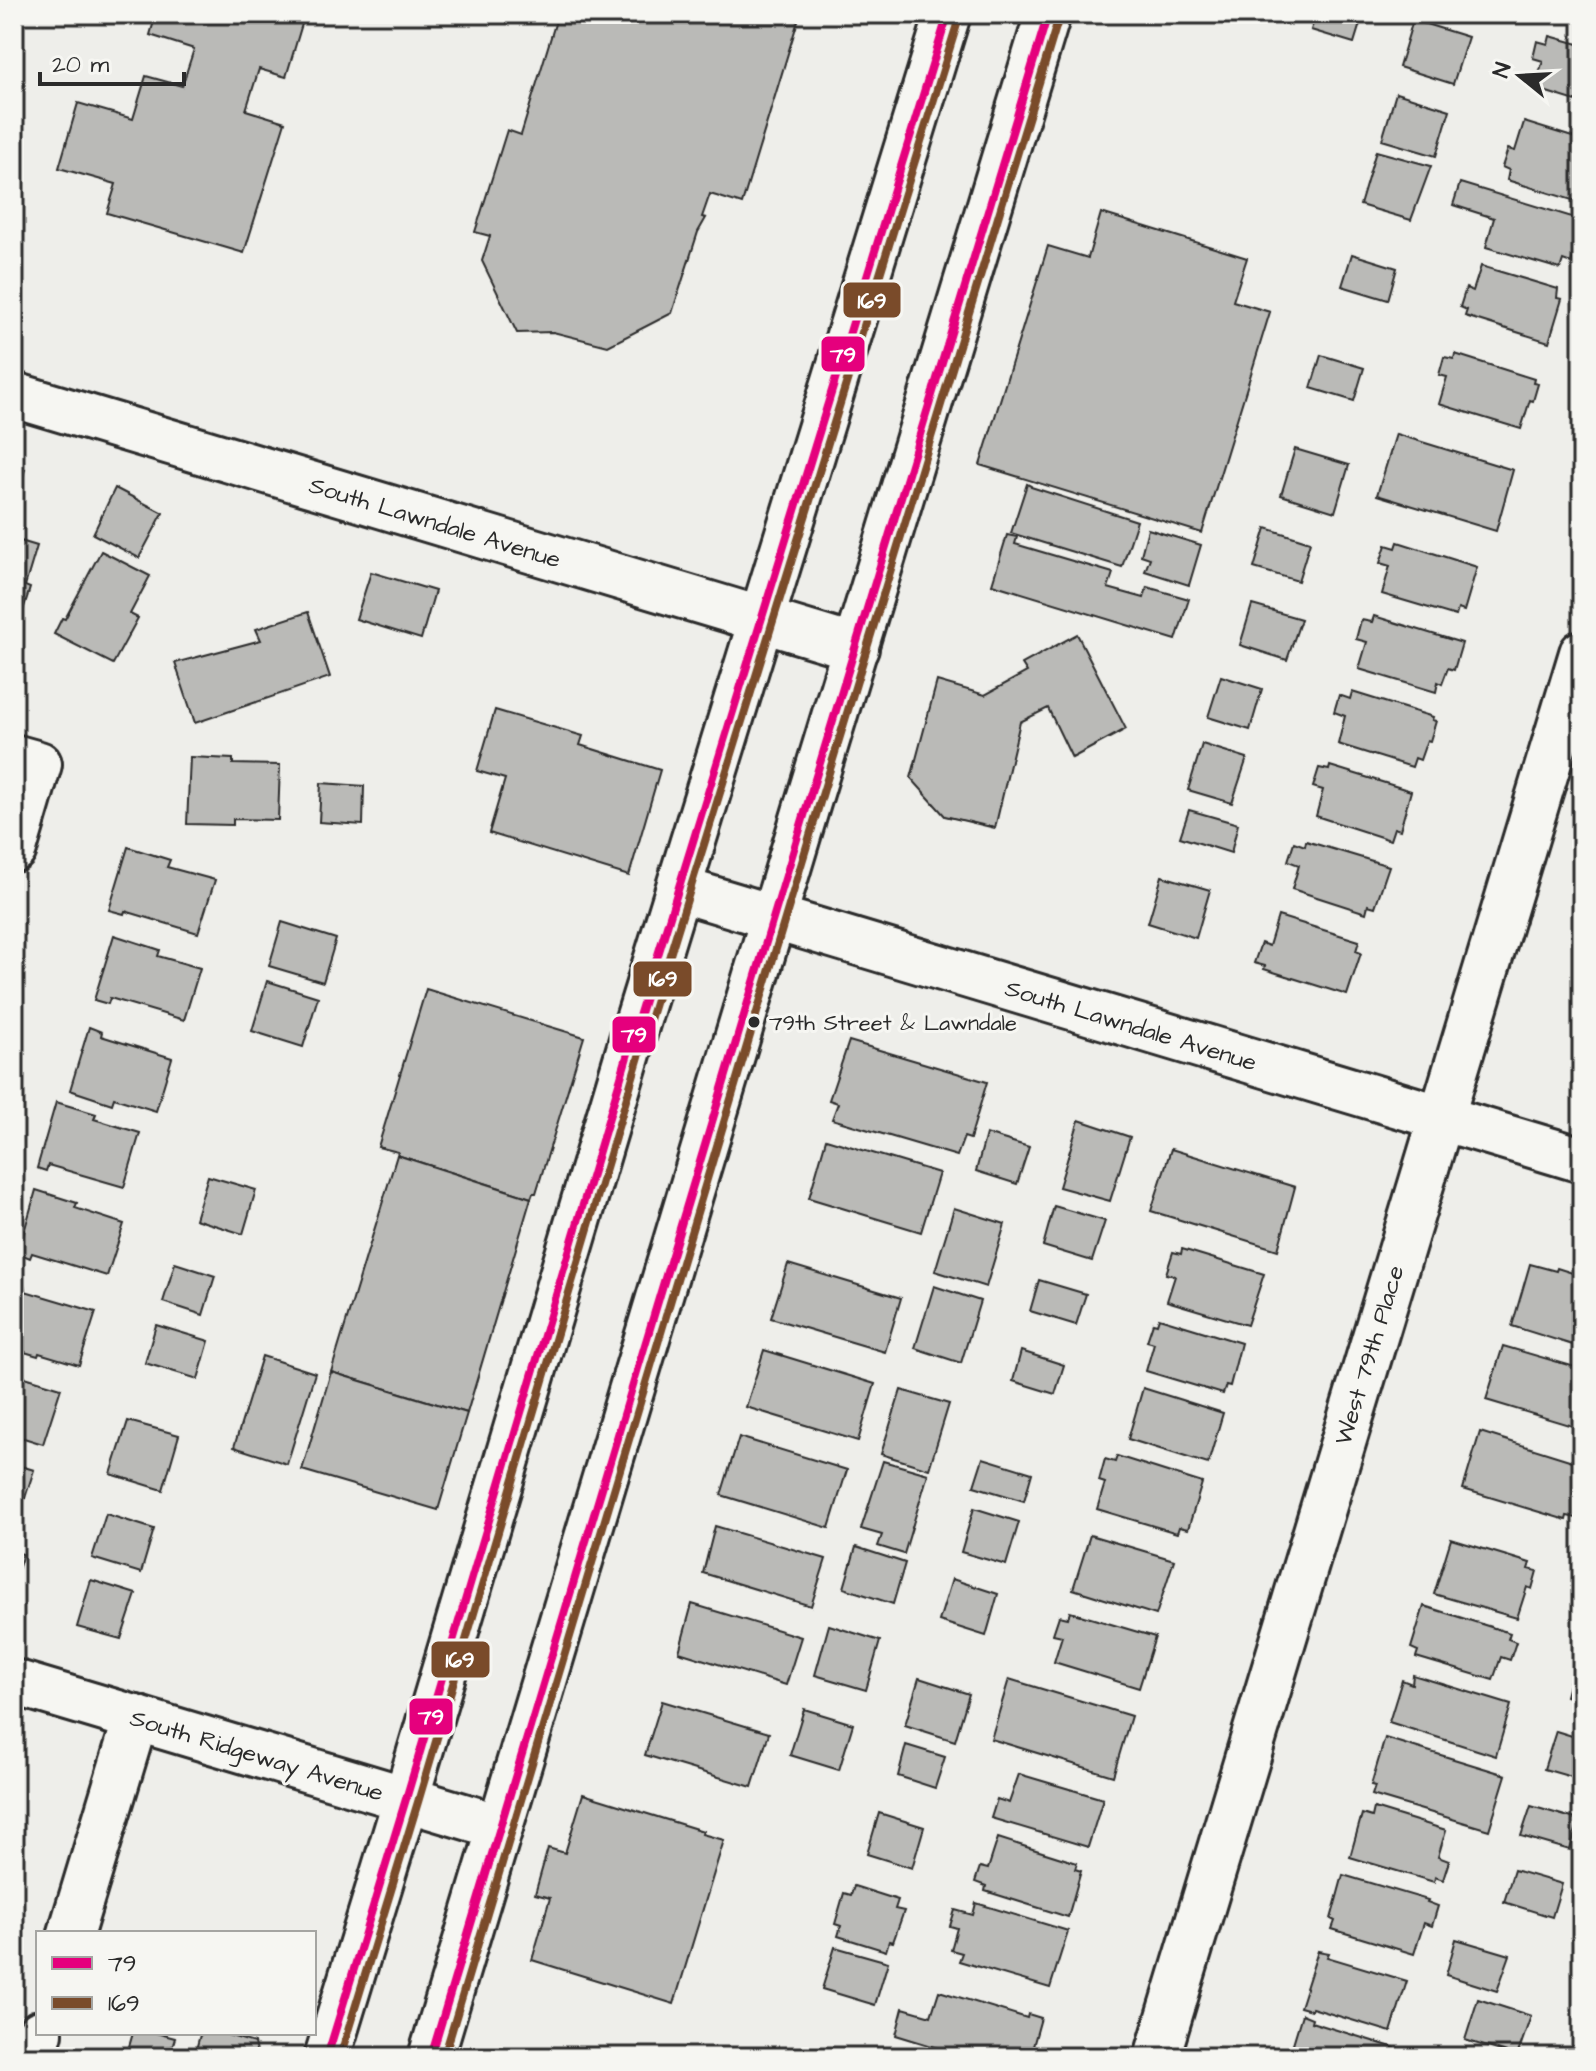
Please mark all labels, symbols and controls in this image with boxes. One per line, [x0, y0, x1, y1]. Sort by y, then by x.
scale bar [40, 36, 184, 86]
north arrow [1480, 36, 1560, 116]
text: 20 m [52, 48, 109, 82]
text: N [1486, 59, 1519, 82]
line badge: 169 [842, 281, 902, 319]
text: 169 [857, 286, 887, 317]
line badge: 79 [820, 335, 866, 373]
text: 79 [829, 340, 856, 371]
street label: South Lawndale Avenue [305, 468, 565, 577]
line badge: 169 [632, 960, 693, 998]
text: 169 [648, 964, 678, 995]
street label: South Lawndale Avenue [1001, 971, 1261, 1080]
place label: 79th Street & Lawndale [769, 1008, 1017, 1039]
marker: 79th Street & Lawndale [746, 1014, 762, 1030]
line badge: 79 [611, 1015, 657, 1054]
text: 79 [620, 1020, 647, 1051]
street label: West 79th Place [1327, 1261, 1413, 1449]
line badge: 169 [430, 1640, 491, 1679]
text: 169 [445, 1645, 475, 1676]
line badge: 79 [408, 1697, 454, 1736]
street label: South Ridgeway Avenue [126, 1701, 387, 1812]
text: 79 [417, 1702, 444, 1733]
legend [36, 1931, 316, 2035]
text: 79 [108, 1947, 136, 1981]
text: 169 [108, 1987, 140, 2021]

